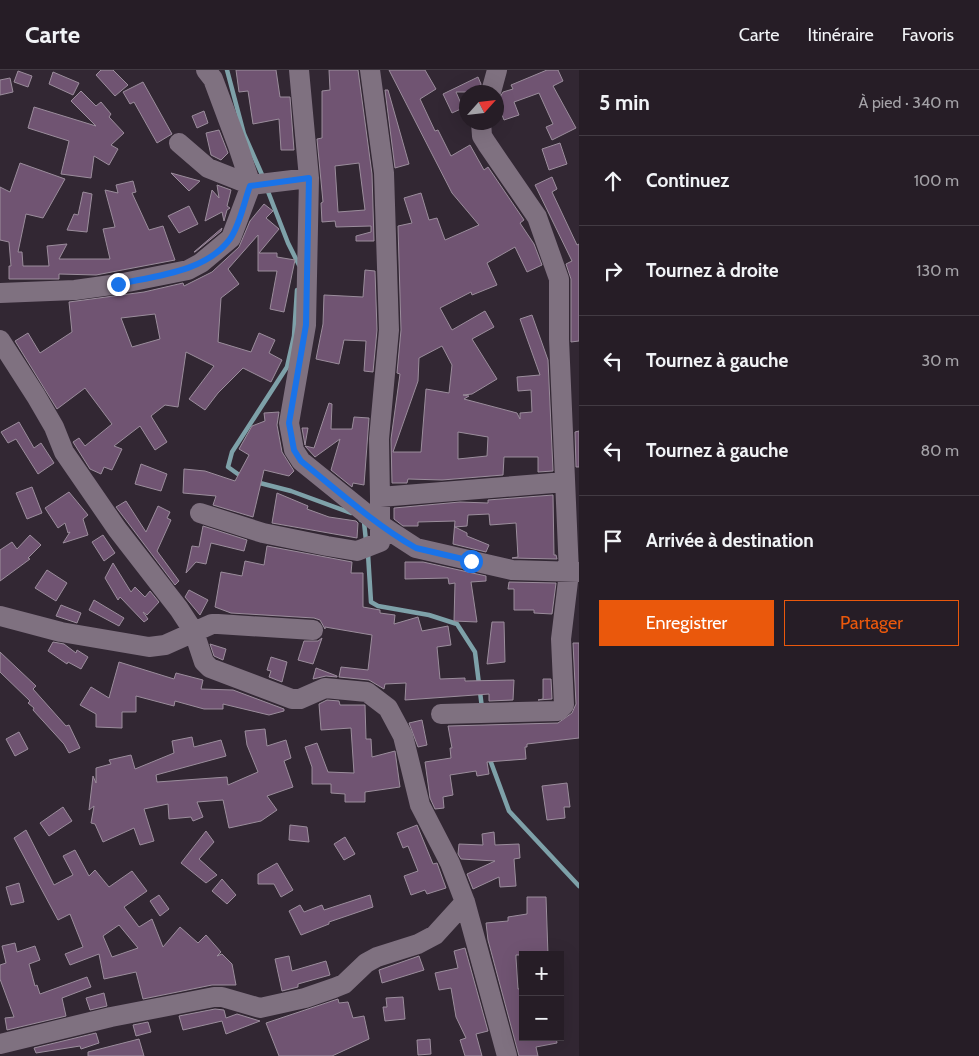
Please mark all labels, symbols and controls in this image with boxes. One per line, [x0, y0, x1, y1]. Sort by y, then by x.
text: Carte [25, 20, 80, 49]
text: Carte [739, 24, 779, 46]
text: Itinéraire [807, 24, 874, 46]
text: Favoris [902, 24, 954, 46]
north arrow [459, 85, 504, 130]
text: 5 min [599, 90, 650, 115]
text: À pied · 340 m [858, 93, 959, 112]
icon: ahead [599, 167, 627, 195]
text: Continuez [646, 169, 729, 192]
text: 100 m [914, 171, 959, 190]
icon: right [599, 257, 627, 285]
text: Tournez à droite [646, 259, 779, 282]
text: 130 m [916, 261, 959, 280]
route end [107, 273, 130, 296]
icon: left [599, 347, 627, 375]
text: Tournez à gauche [646, 349, 788, 372]
text: 30 m [922, 351, 959, 370]
icon: left [599, 437, 627, 465]
text: Tournez à gauche [646, 439, 788, 462]
text: 80 m [921, 441, 959, 460]
icon: arrive [599, 527, 627, 555]
text: Arrivée à destination [646, 529, 814, 552]
route start [460, 550, 483, 573]
button: Enregistrer [599, 600, 774, 646]
button: Partager [784, 600, 959, 646]
map controls [519, 951, 564, 1041]
button: + [519, 951, 564, 996]
button: − [519, 996, 564, 1041]

